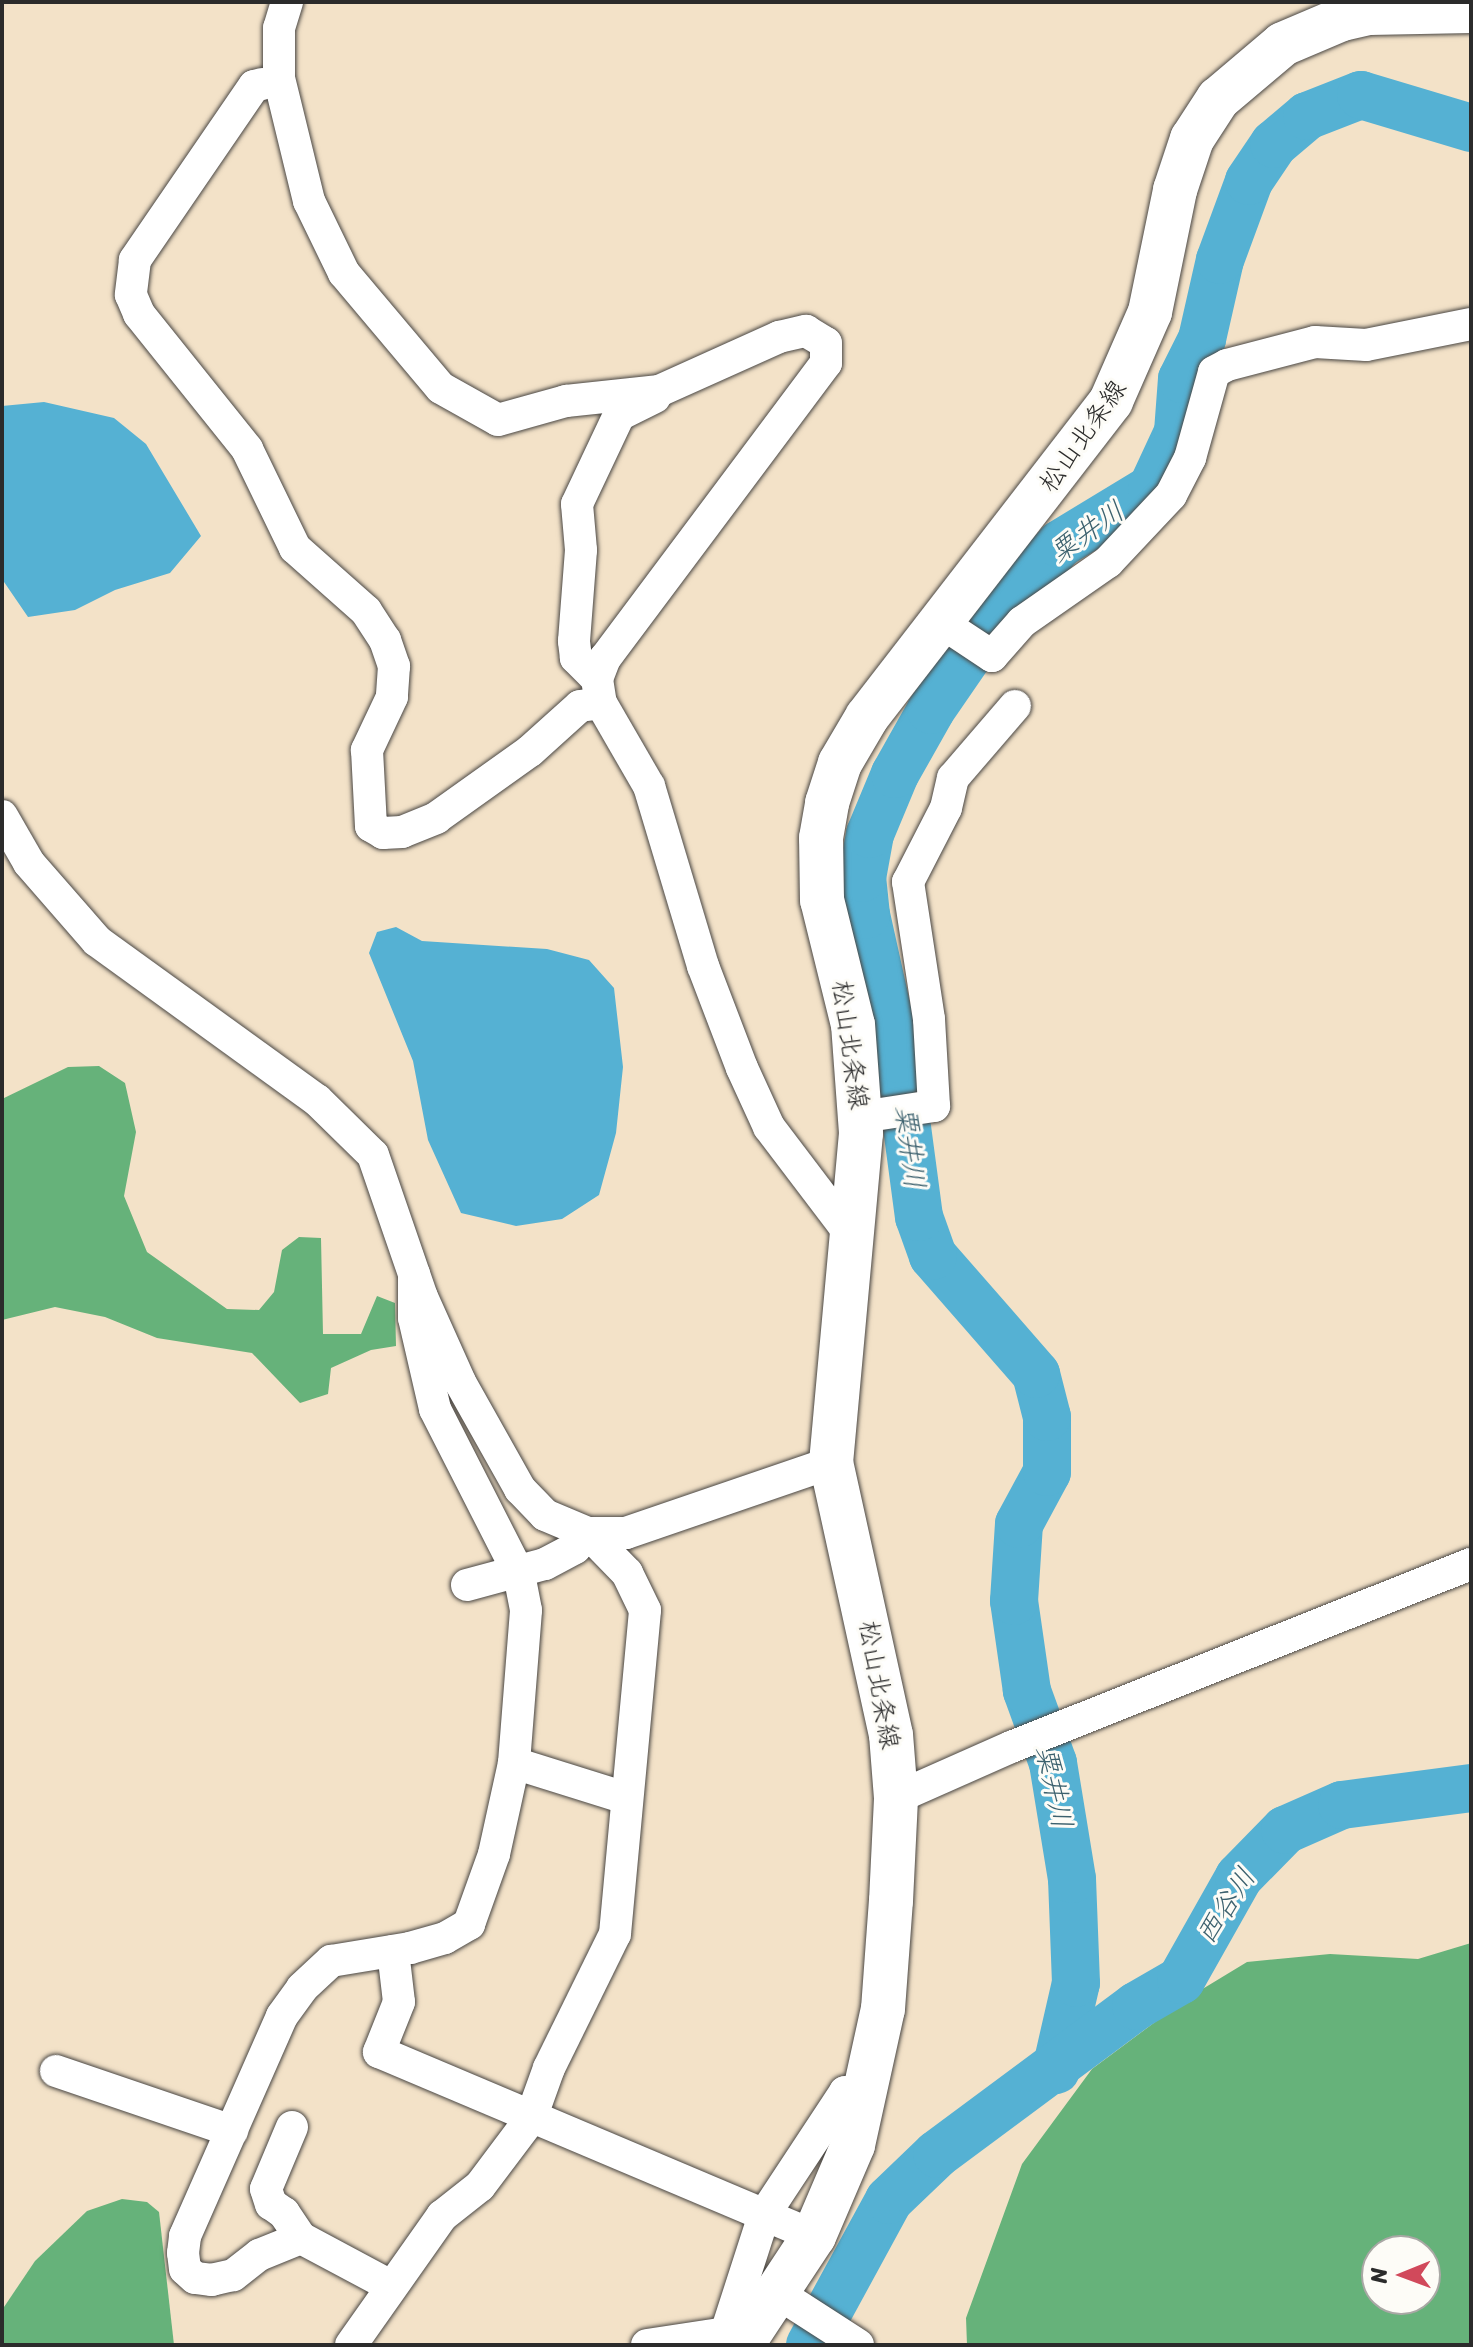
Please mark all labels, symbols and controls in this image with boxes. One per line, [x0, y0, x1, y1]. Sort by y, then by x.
street label: 松山北条線 [1033, 374, 1133, 498]
water label: 粟井川 [1043, 494, 1131, 570]
street label: 松山北条線 [826, 978, 874, 1112]
water label: 粟井川 [888, 1103, 932, 1191]
street label: 松山北条線 [852, 1618, 906, 1752]
water label: 粟井川 [1029, 1742, 1079, 1832]
water label: 西谷川 [1189, 1862, 1263, 1950]
north arrow [1361, 2235, 1441, 2315]
text: N [1359, 2267, 1398, 2283]

